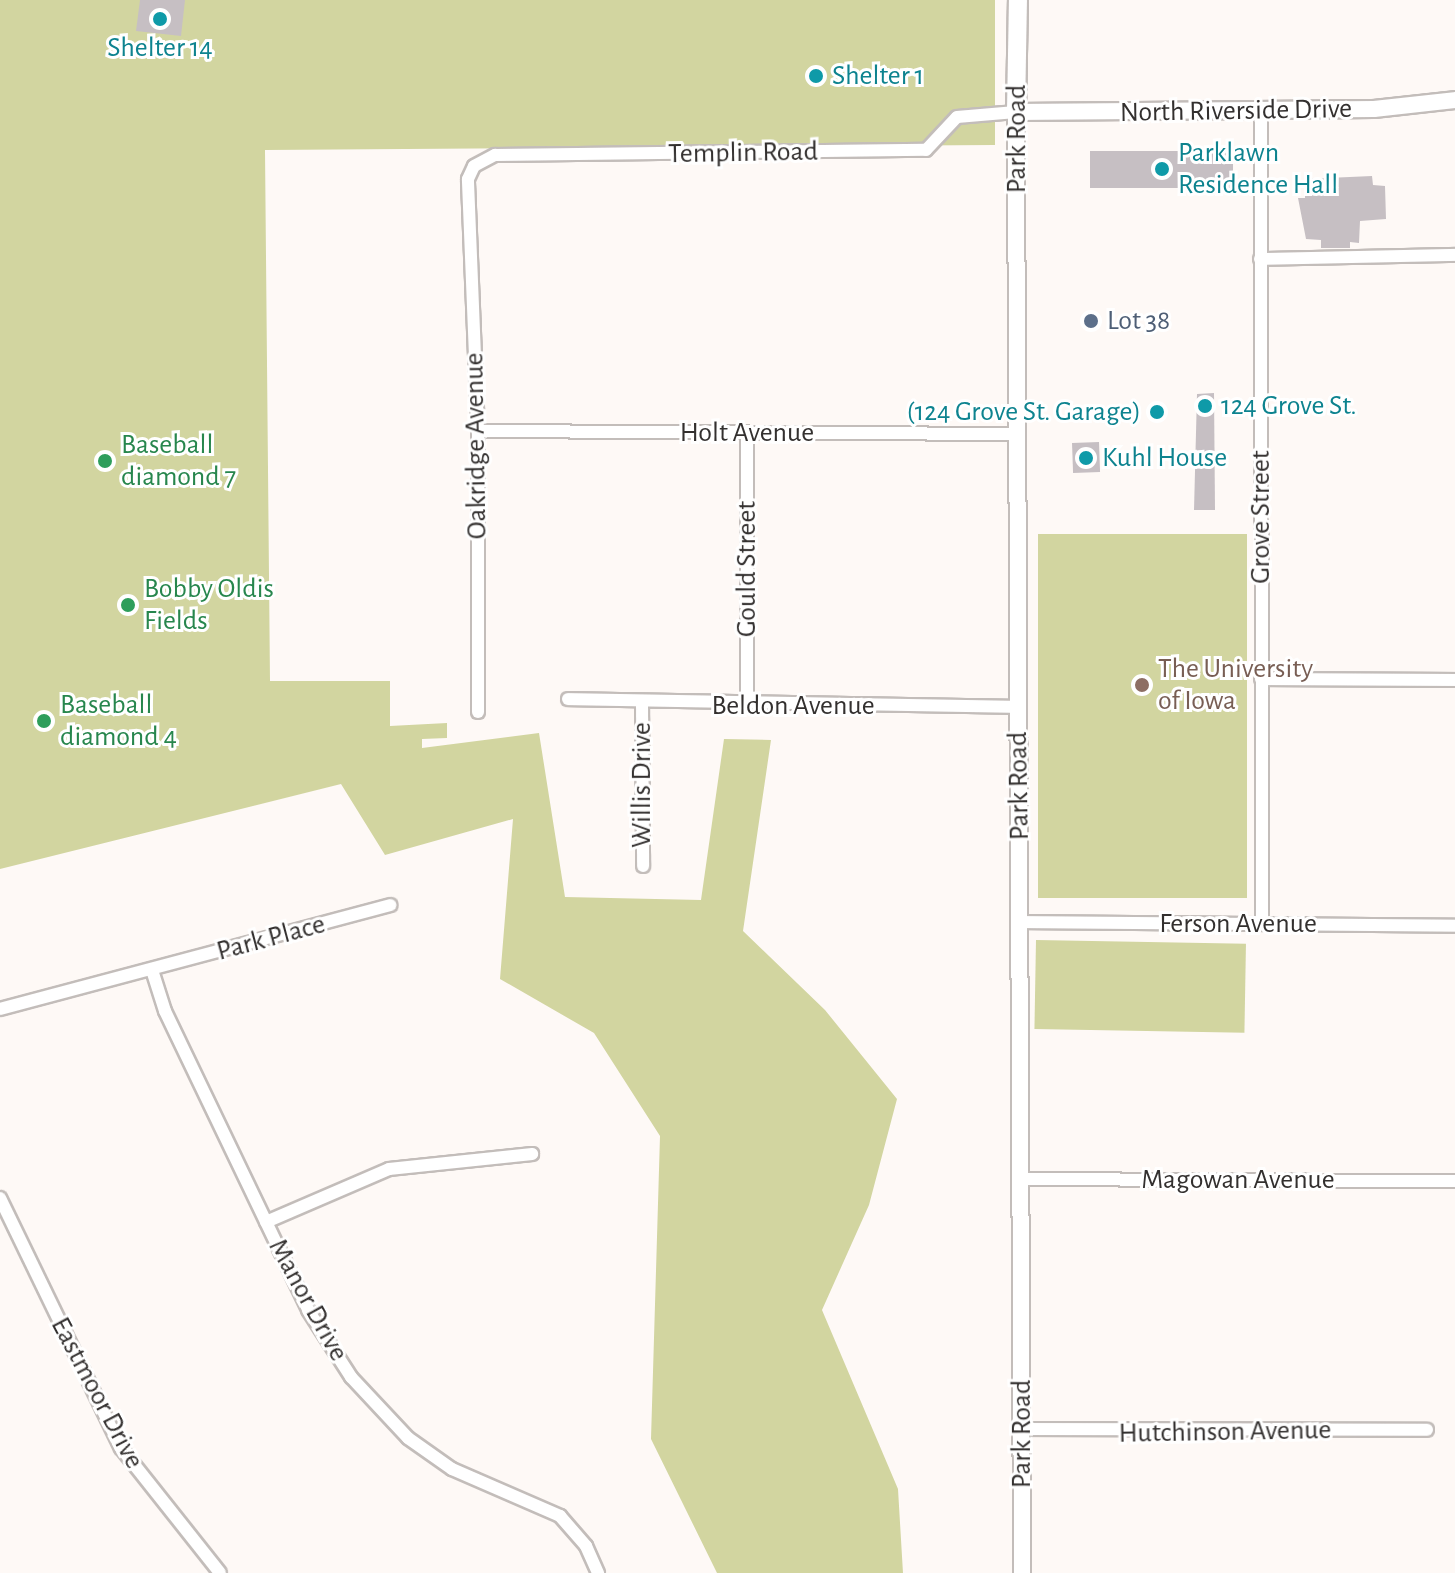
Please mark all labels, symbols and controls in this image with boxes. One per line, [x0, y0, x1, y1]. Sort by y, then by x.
marker: Shelter 14 [151, 10, 169, 28]
place label: Shelter 14 [107, 31, 213, 65]
place label: Shelter 1 [832, 59, 924, 93]
marker: Shelter 1 [807, 67, 825, 85]
street label: Park Road [1000, 85, 1034, 193]
street label: North Riverside Drive [1120, 92, 1352, 130]
street label: Templin Road [668, 135, 818, 171]
place label: Parklawn Residence Hall [1178, 136, 1338, 202]
marker: Parklawn Residence Hall [1153, 160, 1171, 178]
place label: Lot 38 [1107, 304, 1170, 338]
marker: Lot 38 [1082, 312, 1100, 330]
street label: Oakridge Avenue [458, 352, 494, 540]
place label: 124 Grove St. [1221, 389, 1357, 423]
place label: (124 Grove St. Garage) [907, 395, 1141, 429]
marker: 124 Grove St. [1196, 397, 1214, 415]
marker: (124 Grove St. Garage) [1148, 403, 1166, 421]
street label: Holt Avenue [680, 416, 814, 450]
place label: Baseball diamond 7 [121, 428, 236, 494]
place label: Kuhl House [1102, 441, 1227, 475]
marker: Kuhl House [1077, 449, 1095, 467]
street label: Grove Street [1244, 450, 1278, 584]
marker: Baseball diamond 7 [96, 452, 114, 470]
street label: Gould Street [730, 501, 764, 637]
place label: Bobby Oldis Fields [144, 572, 274, 638]
marker: Bobby Oldis Fields [119, 596, 137, 614]
place label: The University of Iowa [1158, 652, 1313, 718]
marker: The University of Iowa [1133, 676, 1151, 694]
place label: Baseball diamond 4 [60, 688, 177, 754]
street label: Beldon Avenue [711, 689, 875, 723]
marker: Baseball diamond 4 [35, 712, 53, 730]
street label: Willis Drive [625, 722, 659, 848]
street label: Park Road [1001, 731, 1037, 841]
street label: Park Place [213, 907, 329, 969]
street label: Ferson Avenue [1159, 907, 1317, 941]
street label: Magowan Avenue [1141, 1163, 1335, 1197]
street label: Manor Drive [261, 1233, 355, 1367]
street label: Eastmoor Drive [43, 1312, 151, 1474]
street label: Park Road [1005, 1380, 1039, 1488]
street label: Hutchinson Avenue [1118, 1413, 1332, 1451]

